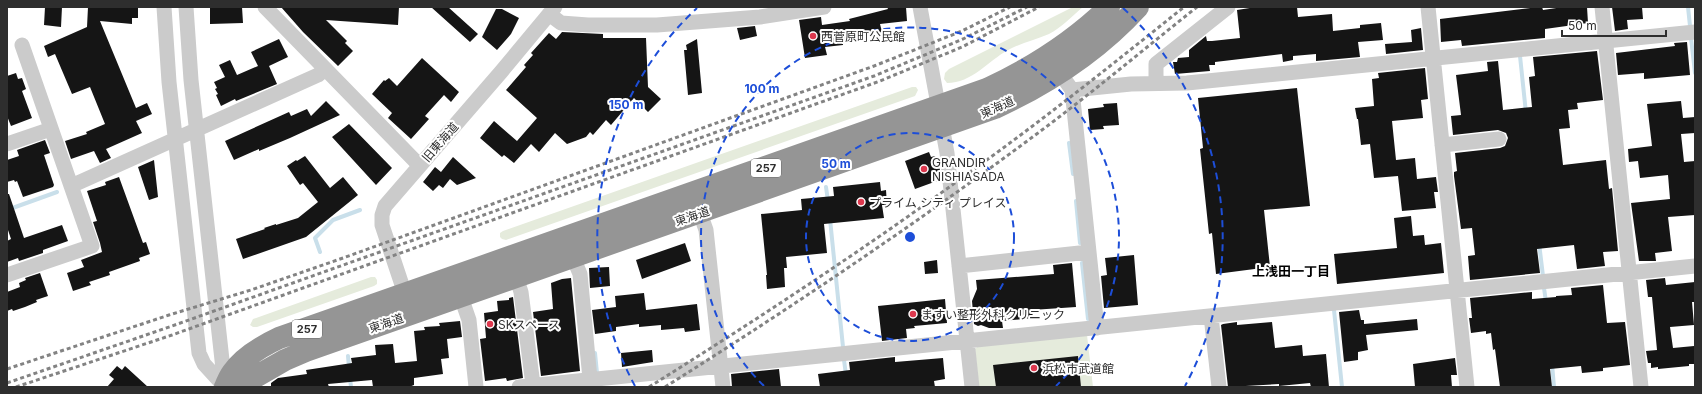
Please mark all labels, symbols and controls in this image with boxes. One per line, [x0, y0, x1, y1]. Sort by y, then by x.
scale bar [1562, 12, 1666, 38]
text: 50 m [1568, 18, 1597, 33]
place label: 西菅原町公民館 [821, 29, 905, 44]
marker: 西菅原町公民館 [808, 31, 818, 41]
text: 100 m [744, 81, 780, 96]
street label: 東海道 [977, 93, 1017, 121]
text: 150 m [609, 97, 643, 112]
street label: 旧東海道 [419, 119, 461, 165]
place label: GRANDIR NISHIASADA [932, 155, 1005, 184]
text: 50 m [821, 156, 851, 171]
road number: 257 [751, 159, 781, 177]
marker: GRANDIR NISHIASADA [919, 164, 929, 174]
place label: プライム シティ プレイス [869, 195, 1006, 210]
marker: プライム シティ プレイス [856, 197, 866, 207]
street label: 東海道 [673, 203, 711, 229]
centre of rings [903, 230, 917, 244]
district label: 上浅田一丁目 [1252, 263, 1330, 279]
place label: ますい整形外科クリニック [921, 307, 1065, 322]
marker: ますい整形外科クリニック [908, 309, 918, 319]
street label: 東海道 [367, 310, 405, 336]
place label: SKスペース [498, 317, 560, 332]
marker: SKスペース [485, 319, 495, 329]
road number: 257 [292, 320, 322, 338]
place label: 浜松市武道館 [1042, 361, 1114, 376]
marker: 浜松市武道館 [1029, 363, 1039, 373]

